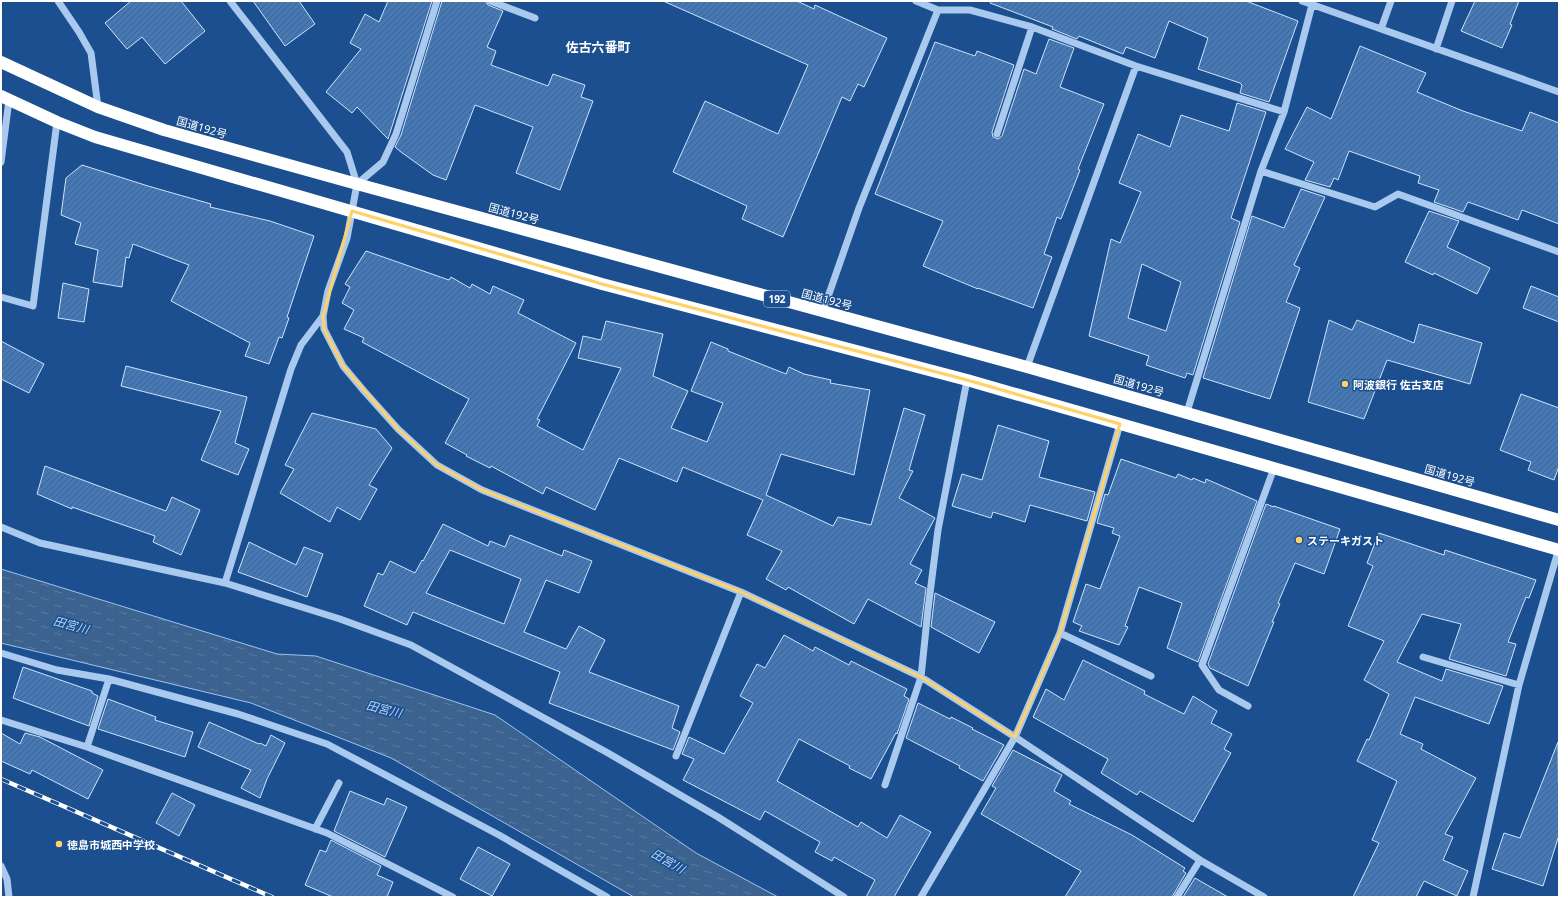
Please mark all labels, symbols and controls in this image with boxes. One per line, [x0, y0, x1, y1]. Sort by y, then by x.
district label: 佐古六番町 [565, 38, 631, 56]
street label: 国道192号 [175, 113, 229, 141]
street label: 国道192号 [487, 199, 541, 227]
street label: 国道192号 [800, 285, 854, 313]
road number: 192 [764, 291, 790, 307]
street label: 国道192号 [1112, 371, 1166, 399]
place label: 阿波銀行 佐古支店 [1353, 377, 1444, 392]
marker: 阿波銀行 佐古支店 [1340, 379, 1350, 389]
street label: 国道192号 [1423, 461, 1477, 489]
place label: ステーキガスト [1307, 533, 1384, 548]
marker: ステーキガスト [1294, 535, 1304, 545]
water label: 田宮川 [51, 612, 93, 638]
water label: 田宮川 [364, 696, 405, 722]
place label: 徳島市城西中学校 [67, 837, 155, 852]
marker: 徳島市城西中学校 [54, 839, 64, 849]
water label: 田宮川 [648, 845, 690, 878]

